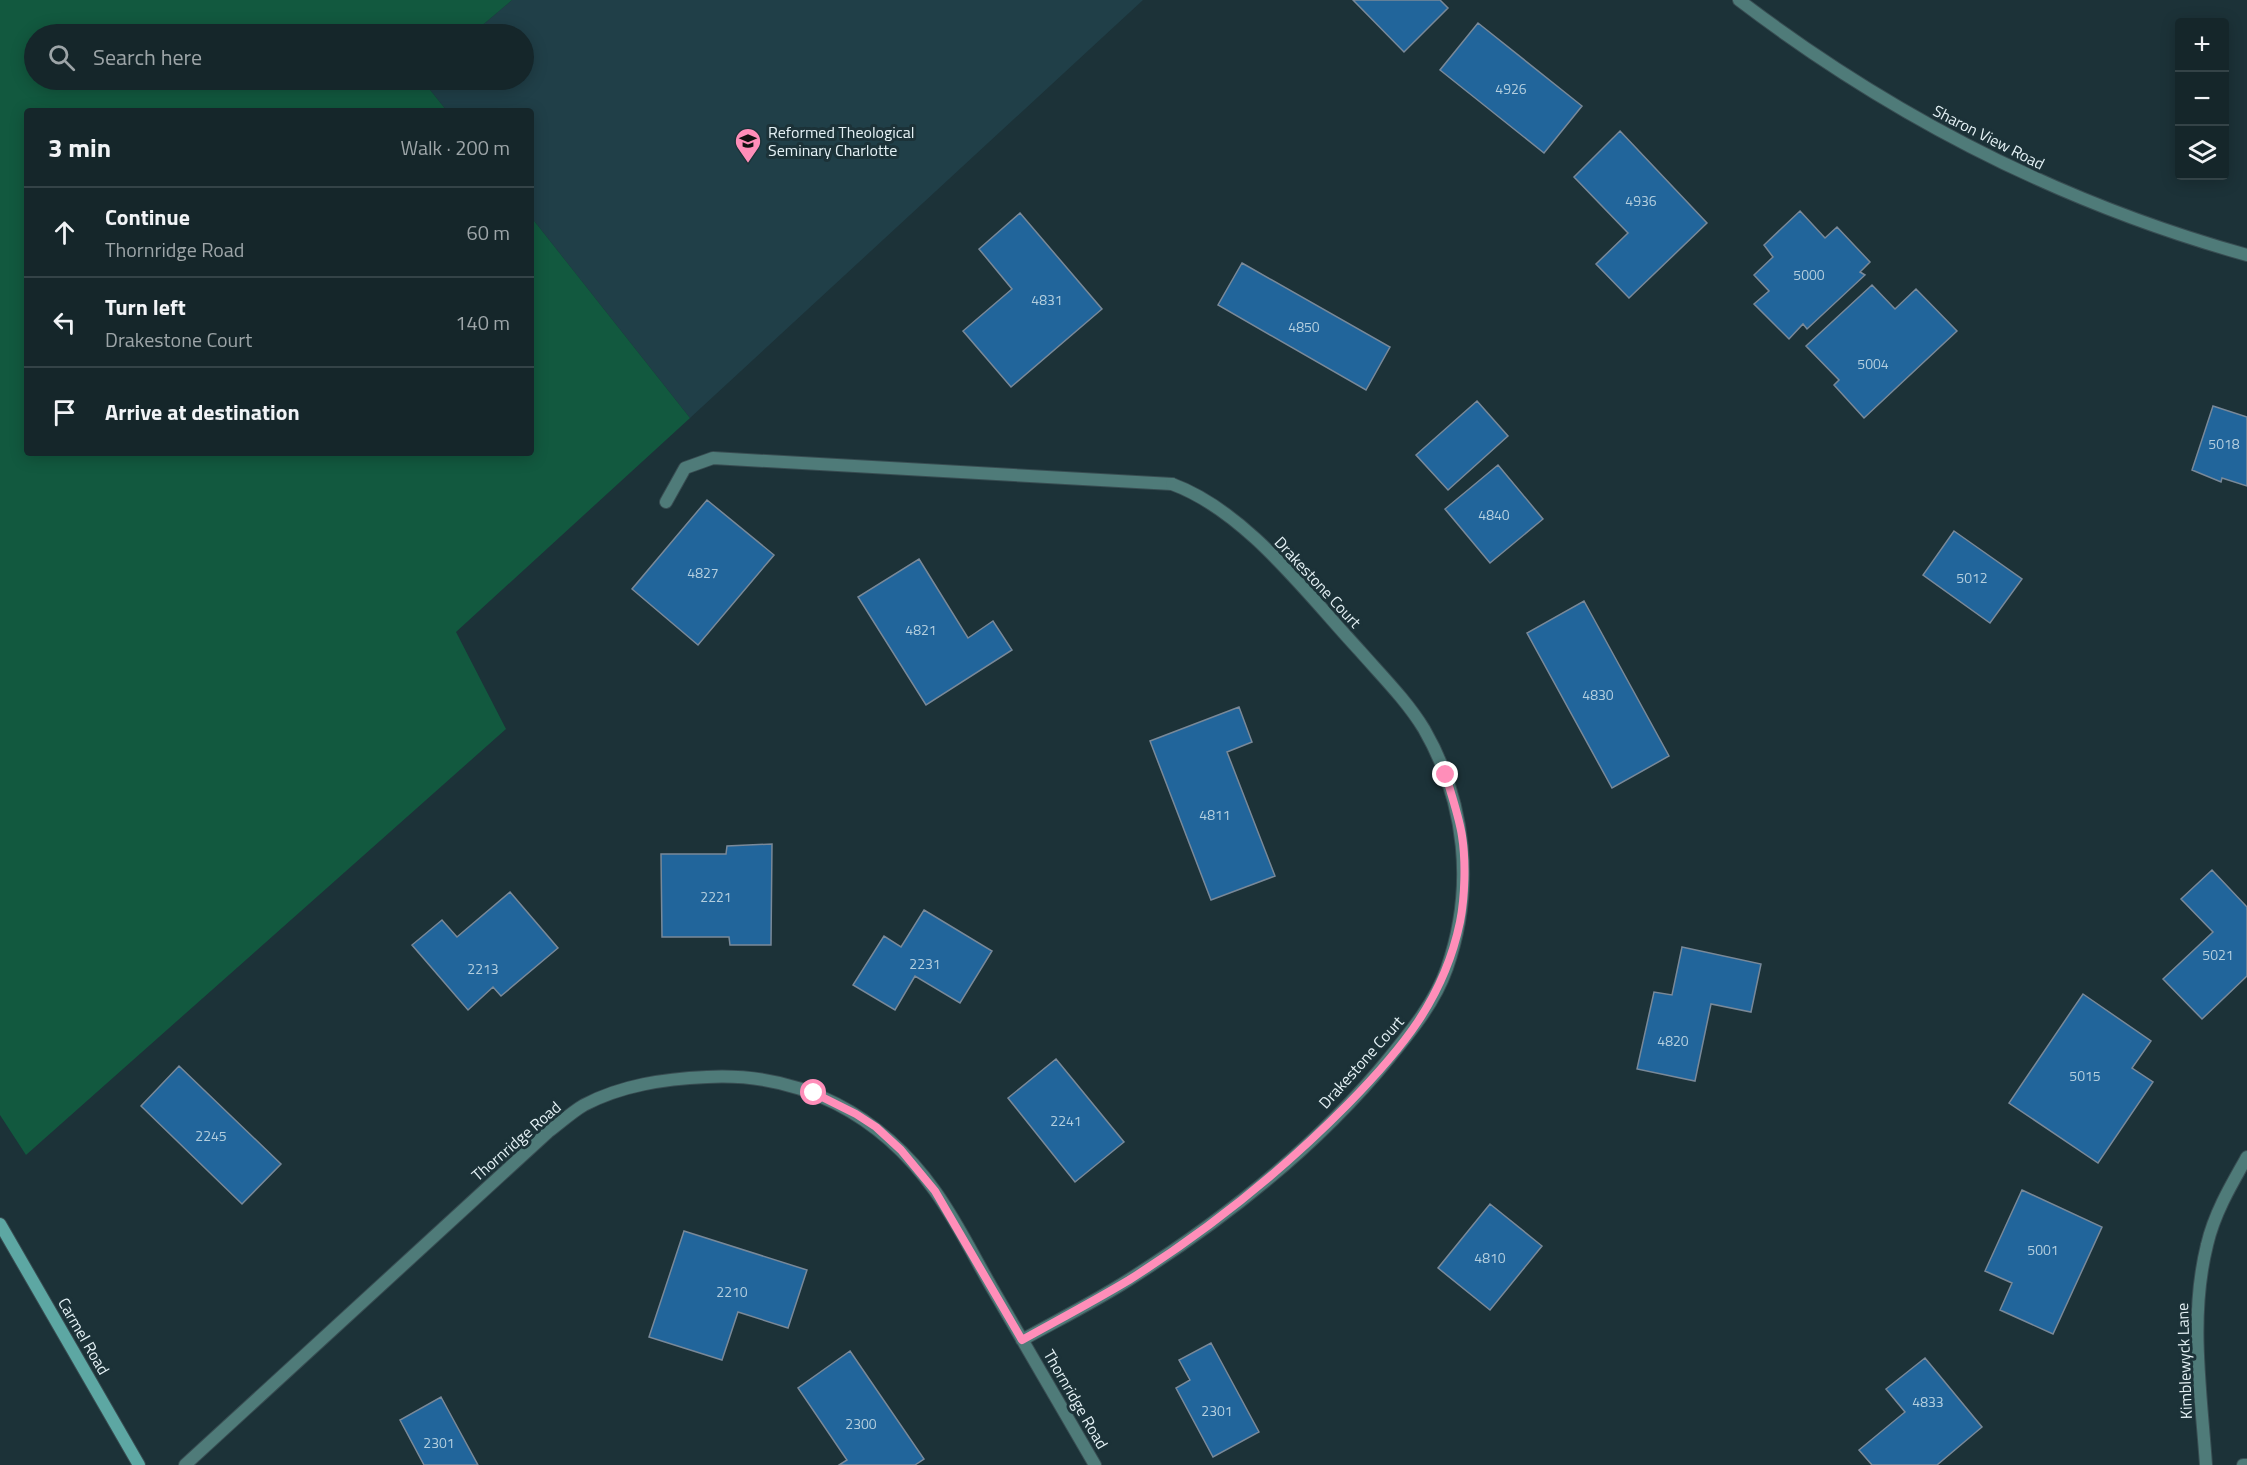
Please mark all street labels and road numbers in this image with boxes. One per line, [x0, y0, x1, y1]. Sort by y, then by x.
street label: Sharon View Road [1929, 99, 2049, 175]
street label: Drakestone Court [1269, 531, 1367, 634]
street label: Drakestone Court [1313, 1010, 1410, 1114]
street label: Thornridge Road [466, 1095, 566, 1187]
street label: Carmel Road [52, 1293, 116, 1379]
street label: Kimblewyck Lane [2170, 1302, 2198, 1420]
street label: Thornridge Road [1038, 1345, 1114, 1453]

